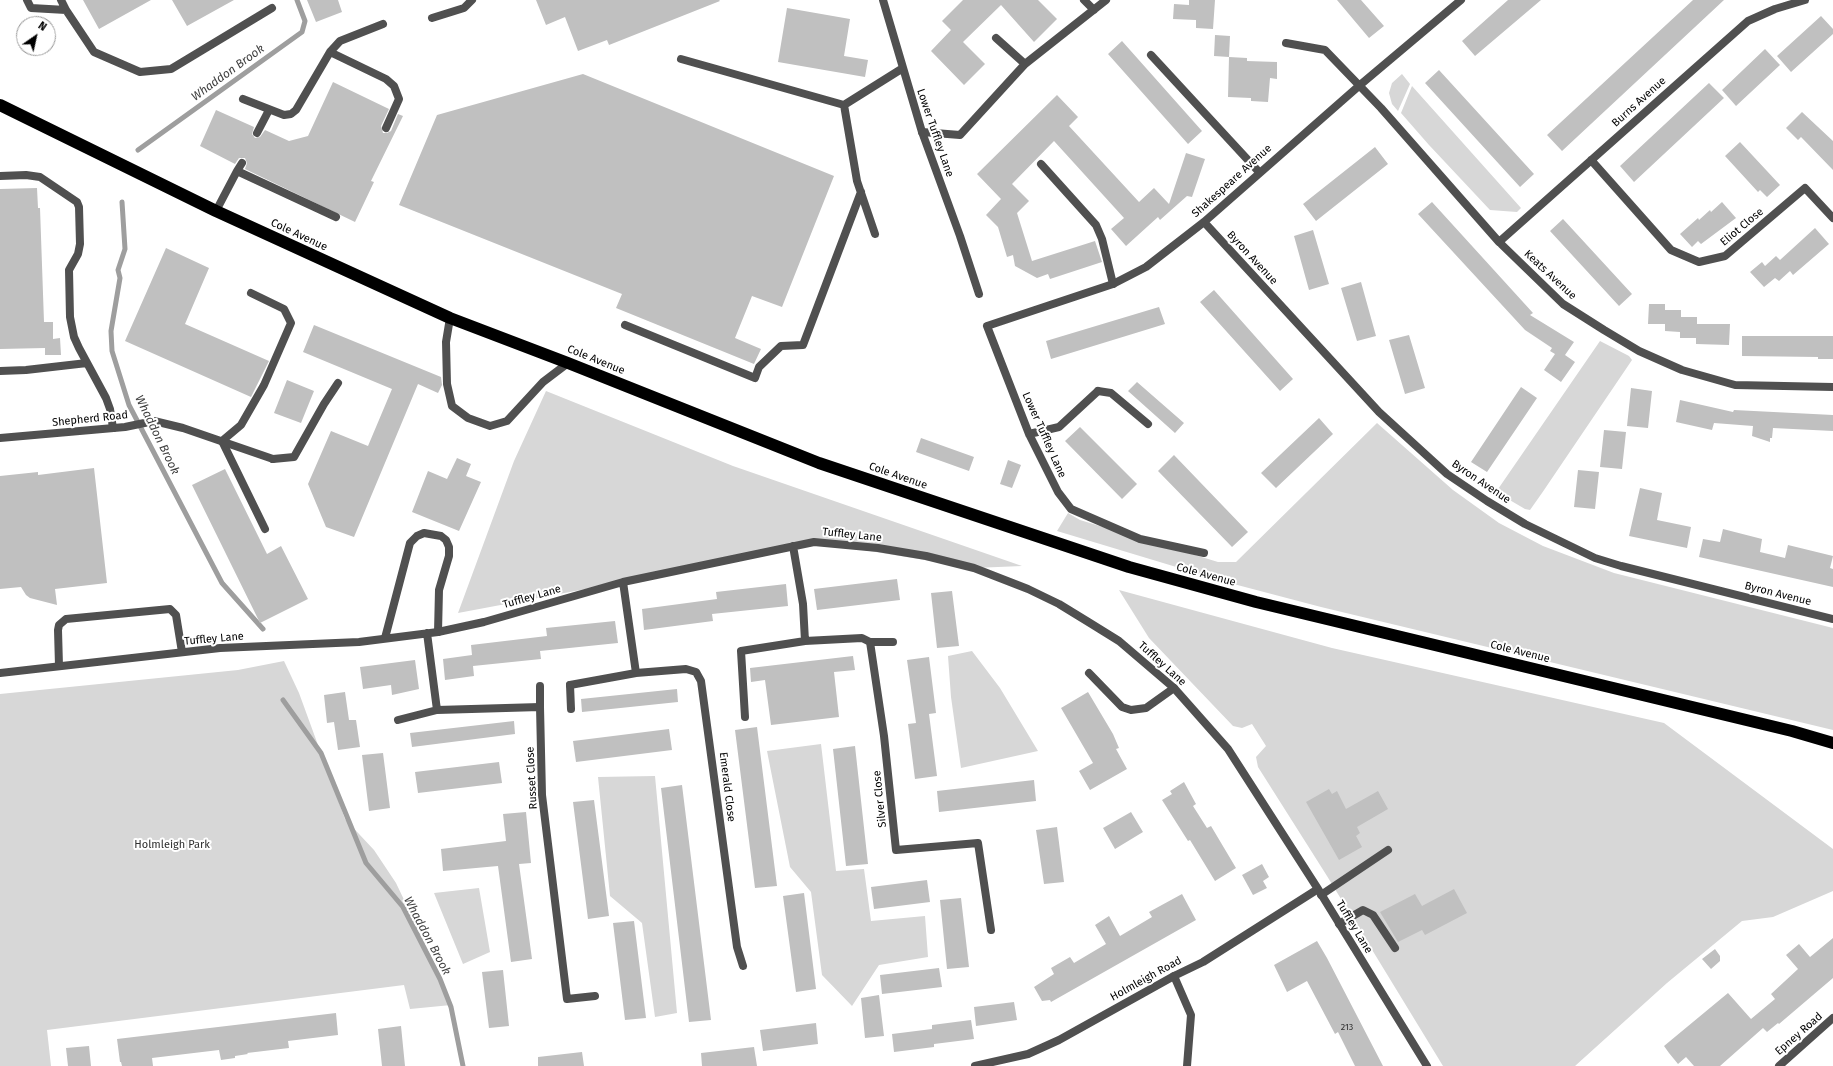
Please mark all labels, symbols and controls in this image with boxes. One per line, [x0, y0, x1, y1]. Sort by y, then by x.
north arrow [16, 16, 56, 56]
text: N [36, 19, 49, 34]
water label: Whaddon Brook [189, 42, 267, 104]
street label: Burns Avenue [1609, 74, 1669, 130]
street label: Lower Tuffley Lane [914, 87, 956, 179]
street label: Shakespeare Avenue [1189, 142, 1275, 220]
street label: Eliot Close [1718, 205, 1766, 249]
street label: Cole Avenue [269, 216, 329, 254]
street label: Byron Avenue [1224, 229, 1280, 287]
street label: Keats Avenue [1521, 247, 1579, 303]
street label: Cole Avenue [565, 342, 627, 378]
street label: Lower Tuffley Lane [1019, 390, 1069, 480]
water label: Whaddon Brook [132, 393, 182, 477]
street label: Shepherd Road [51, 408, 129, 430]
street label: Byron Avenue [1449, 457, 1513, 507]
street label: Cole Avenue [867, 460, 929, 492]
street label: Tuffley Lane [822, 525, 882, 545]
street label: Cole Avenue [1175, 561, 1237, 589]
street label: Byron Avenue [1743, 579, 1813, 609]
street label: Tuffley Lane [501, 582, 563, 612]
street label: Tuffley Lane [184, 630, 244, 648]
street label: Cole Avenue [1489, 638, 1551, 666]
street label: Tuffley Lane [1135, 639, 1189, 689]
street label: Russet Close [524, 746, 540, 810]
street label: Emerald Close [716, 751, 738, 823]
street label: Silver Close [870, 770, 890, 828]
park label: Holmleigh Park [134, 838, 210, 852]
water label: Whaddon Brook [400, 894, 454, 978]
street label: Tuffley Lane [1333, 898, 1375, 956]
street label: Holmleigh Road [1108, 954, 1184, 1004]
street label: Epney Road [1773, 1010, 1825, 1058]
house number: 213 [1341, 1022, 1353, 1032]

